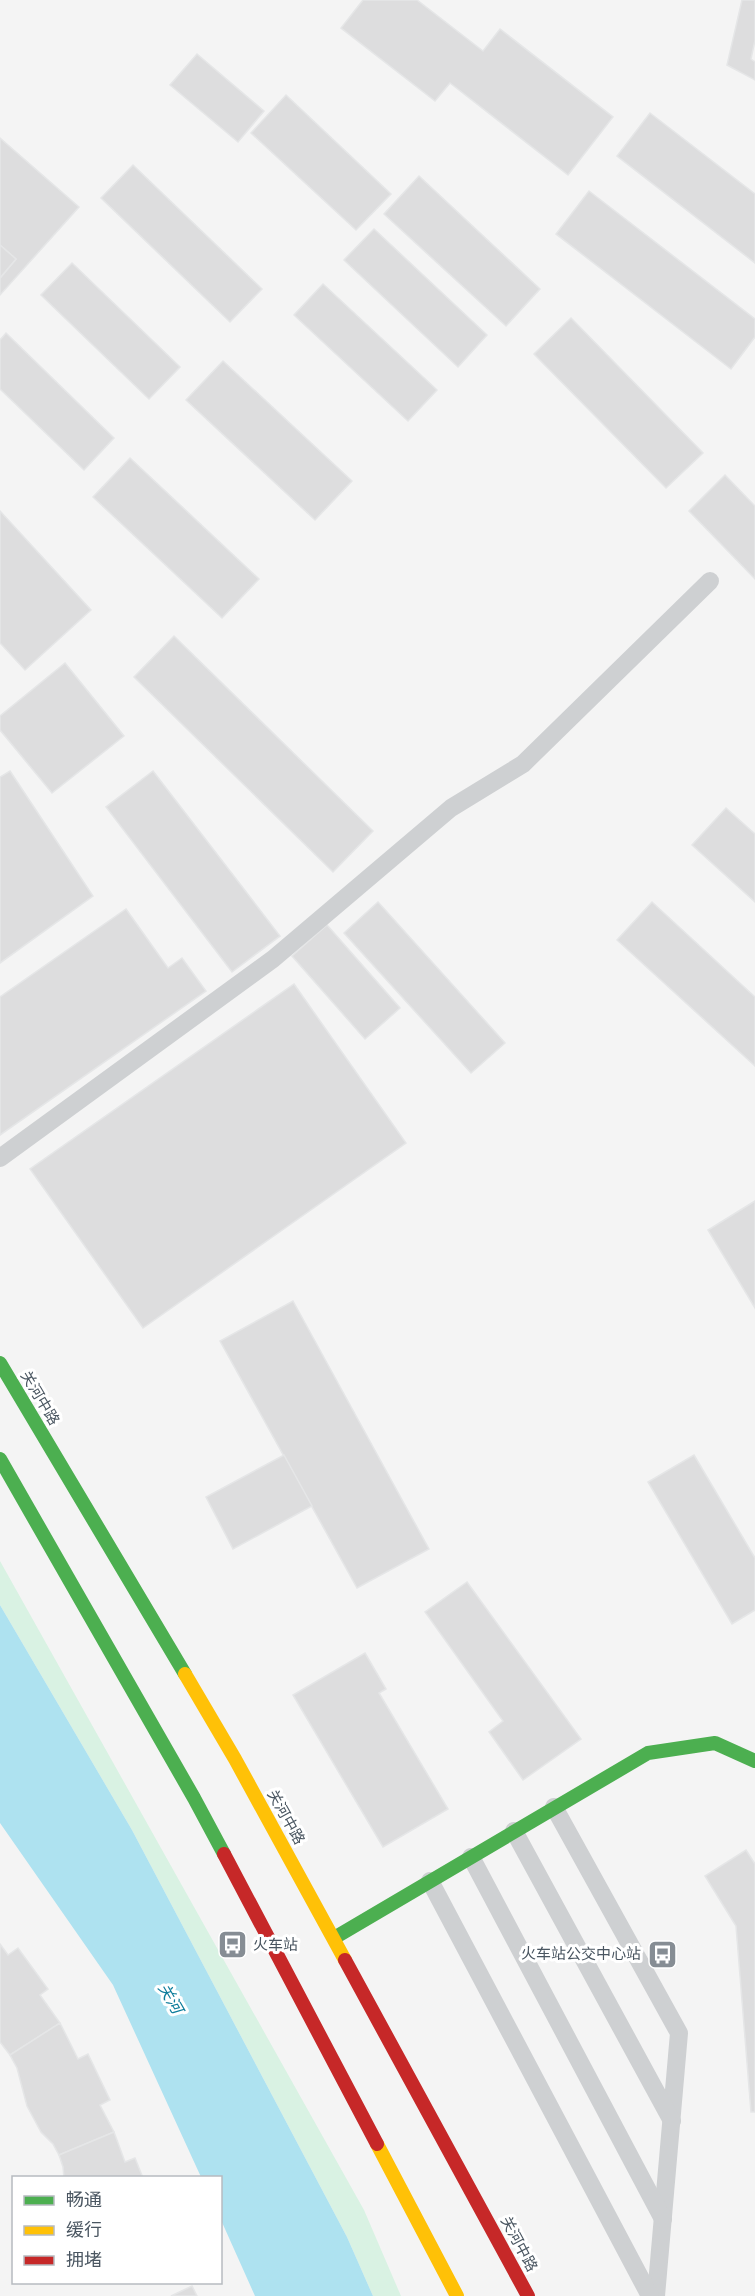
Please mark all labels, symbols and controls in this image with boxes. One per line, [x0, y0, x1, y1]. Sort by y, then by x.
street label: 关河中路 [17, 1368, 63, 1428]
street label: 关河中路 [264, 1786, 308, 1848]
bus stop icon: 火车站 [216, 1929, 248, 1961]
place label: 火车站 [253, 1936, 298, 1954]
bus stop icon: 火车站公交中心站 [646, 1938, 678, 1970]
place label: 火车站公交中心站 [521, 1945, 641, 1963]
water label: 关河 [154, 1980, 188, 2019]
legend [12, 2176, 222, 2284]
text: 畅通 [66, 2189, 102, 2211]
street label: 关河中路 [497, 2213, 541, 2275]
text: 缓行 [66, 2219, 102, 2241]
text: 拥堵 [66, 2249, 102, 2271]

